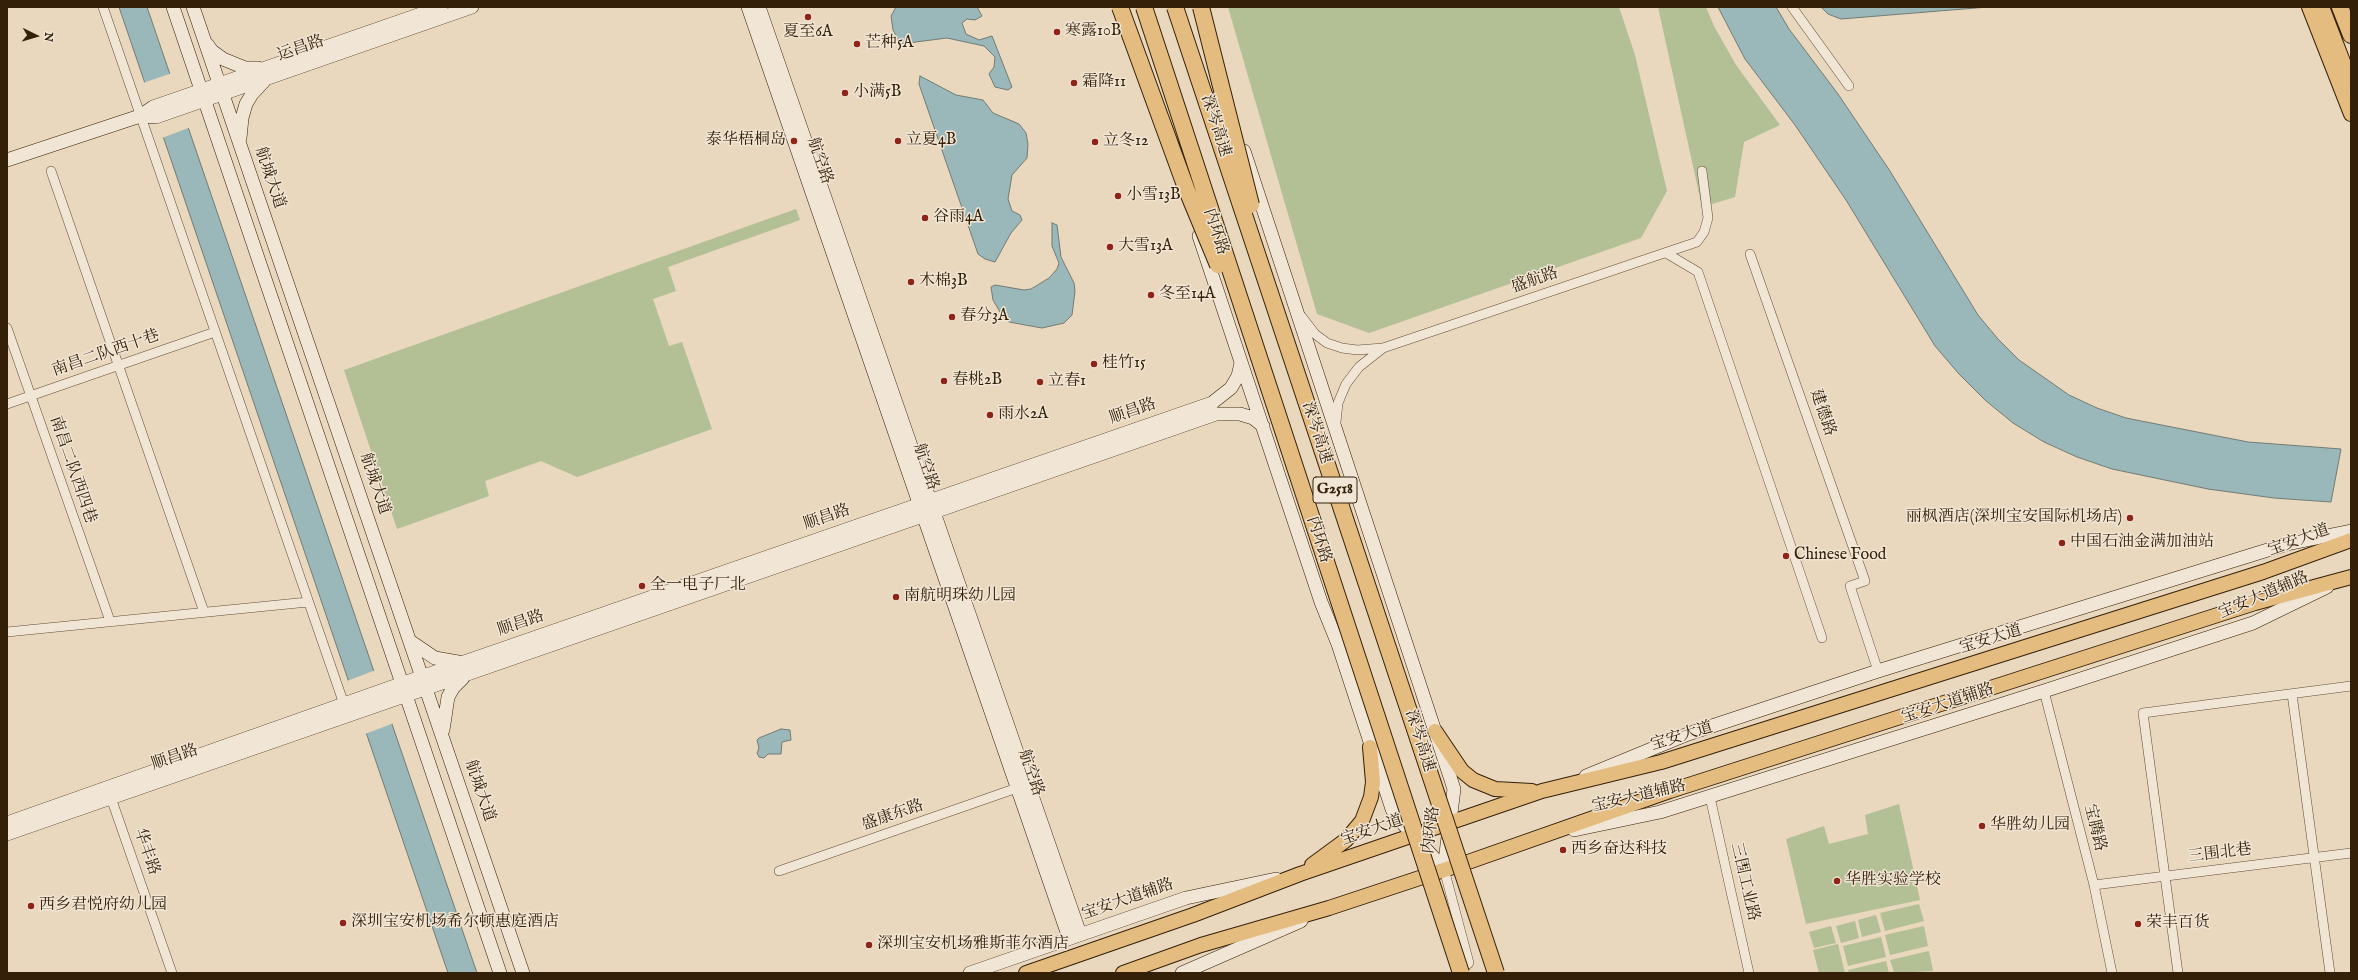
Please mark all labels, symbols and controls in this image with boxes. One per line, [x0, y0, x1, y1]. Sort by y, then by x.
marker: 夏至6A [803, 12, 813, 22]
north arrow [16, 16, 56, 56]
place label: 寒露10B [1065, 22, 1121, 42]
place label: 夏至6A [783, 23, 833, 43]
marker: 寒露10B [1052, 27, 1062, 37]
text: N [41, 32, 55, 42]
street label: 运昌路 [275, 32, 327, 66]
place label: 芒种5A [865, 34, 914, 54]
marker: 芒种5A [852, 39, 862, 49]
place label: 霜降11 [1082, 73, 1126, 93]
marker: 霜降11 [1069, 78, 1079, 88]
place label: 小满5B [853, 83, 901, 103]
marker: 小满5B [840, 88, 850, 98]
street label: 深岑高速 [1196, 93, 1234, 159]
place label: 泰华梧桐岛 [706, 131, 786, 151]
place label: 立夏4B [906, 131, 956, 151]
place label: 立冬12 [1103, 132, 1148, 152]
street label: 航空路 [802, 135, 836, 187]
marker: 泰华梧桐岛 [789, 136, 799, 146]
marker: 立夏4B [893, 136, 903, 146]
marker: 立冬12 [1090, 137, 1100, 147]
street label: 航城大道 [250, 145, 288, 211]
place label: 小雪13B [1126, 186, 1181, 206]
marker: 小雪13B [1113, 191, 1123, 201]
street label: 内环路 [1198, 206, 1232, 258]
place label: 谷雨4A [933, 208, 984, 228]
marker: 谷雨4A [920, 213, 930, 223]
place label: 大雪13A [1118, 237, 1173, 257]
marker: 大雪13A [1105, 242, 1115, 252]
street label: 盛航路 [1509, 264, 1561, 298]
place label: 木棉3B [919, 272, 968, 292]
marker: 木棉3B [906, 277, 916, 287]
place label: 冬至14A [1159, 285, 1216, 305]
marker: 冬至14A [1146, 290, 1156, 300]
place label: 春分3A [960, 307, 1009, 327]
marker: 春分3A [947, 312, 957, 322]
street label: 南昌二队西十巷 [50, 327, 162, 381]
place label: 桂竹15 [1102, 354, 1146, 374]
marker: 桂竹15 [1089, 359, 1099, 369]
place label: 春桃2B [952, 371, 1002, 391]
place label: 立春1 [1048, 372, 1086, 392]
marker: 春桃2B [939, 376, 949, 386]
marker: 立春1 [1035, 377, 1045, 387]
street label: 建德路 [1805, 387, 1839, 439]
street label: 顺昌路 [1107, 395, 1159, 429]
street label: 深岑高速 [1297, 400, 1335, 466]
place label: 雨水2A [998, 405, 1048, 425]
marker: 雨水2A [985, 410, 995, 420]
street label: 南昌二队西四巷 [45, 414, 99, 526]
street label: 航空路 [908, 441, 942, 493]
street label: 航城大道 [355, 451, 393, 517]
road number: G2518 [1313, 477, 1357, 503]
street label: 顺昌路 [801, 501, 853, 535]
place label: 丽枫酒店(深圳宝安国际机场店) [1906, 508, 2122, 528]
marker: 丽枫酒店(深圳宝安国际机场店) [2125, 513, 2135, 523]
street label: 内环路 [1301, 514, 1335, 566]
street label: 宝安大道 [2266, 521, 2332, 561]
place label: 中国石油金满加油站 [2070, 533, 2214, 553]
marker: 中国石油金满加油站 [2057, 538, 2067, 548]
place label: Chinese Food [1794, 546, 1886, 566]
marker: Chinese Food [1781, 551, 1791, 561]
street label: 宝安大道辅路 [2216, 568, 2312, 624]
place label: 全一电子厂北 [650, 576, 746, 596]
marker: 全一电子厂北 [637, 581, 647, 591]
place label: 南航明珠幼儿园 [904, 587, 1016, 607]
marker: 南航明珠幼儿园 [891, 592, 901, 602]
street label: 顺昌路 [495, 607, 547, 641]
street label: 宝安大道 [1958, 621, 2024, 659]
street label: 宝安大道辅路 [1899, 680, 1997, 728]
street label: 深岑高速 [1400, 708, 1438, 774]
street label: 宝安大道 [1649, 718, 1715, 756]
street label: 顺昌路 [149, 741, 201, 775]
street label: 航空路 [1013, 747, 1047, 799]
street label: 航城大道 [460, 758, 498, 824]
street label: 宝安大道辅路 [1590, 777, 1688, 817]
street label: 盛康东路 [860, 797, 926, 835]
street label: 宝腾路 [2079, 802, 2109, 854]
street label: 内环路 [1420, 805, 1444, 855]
street label: 宝安大道 [1339, 812, 1405, 850]
place label: 华胜幼儿园 [1990, 816, 2070, 836]
marker: 华胜幼儿园 [1977, 821, 1987, 831]
street label: 华丰路 [129, 826, 163, 878]
place label: 西乡奋达科技 [1571, 840, 1667, 860]
street label: 三围工业路 [1726, 841, 1762, 923]
street label: 三围北巷 [2187, 841, 2253, 867]
marker: 西乡奋达科技 [1558, 845, 1568, 855]
place label: 华胜实验学校 [1845, 871, 1941, 891]
street label: 宝安大道辅路 [1079, 875, 1177, 925]
marker: 华胜实验学校 [1832, 876, 1842, 886]
place label: 西乡君悦府幼儿园 [39, 896, 167, 916]
marker: 西乡君悦府幼儿园 [26, 901, 36, 911]
place label: 深圳宝安机场希尔顿惠庭酒店 [351, 913, 559, 933]
place label: 荣丰百货 [2146, 914, 2210, 934]
marker: 深圳宝安机场希尔顿惠庭酒店 [338, 918, 348, 928]
marker: 荣丰百货 [2133, 919, 2143, 929]
place label: 深圳宝安机场雅斯菲尔酒店 [877, 935, 1069, 955]
marker: 深圳宝安机场雅斯菲尔酒店 [864, 940, 874, 950]

